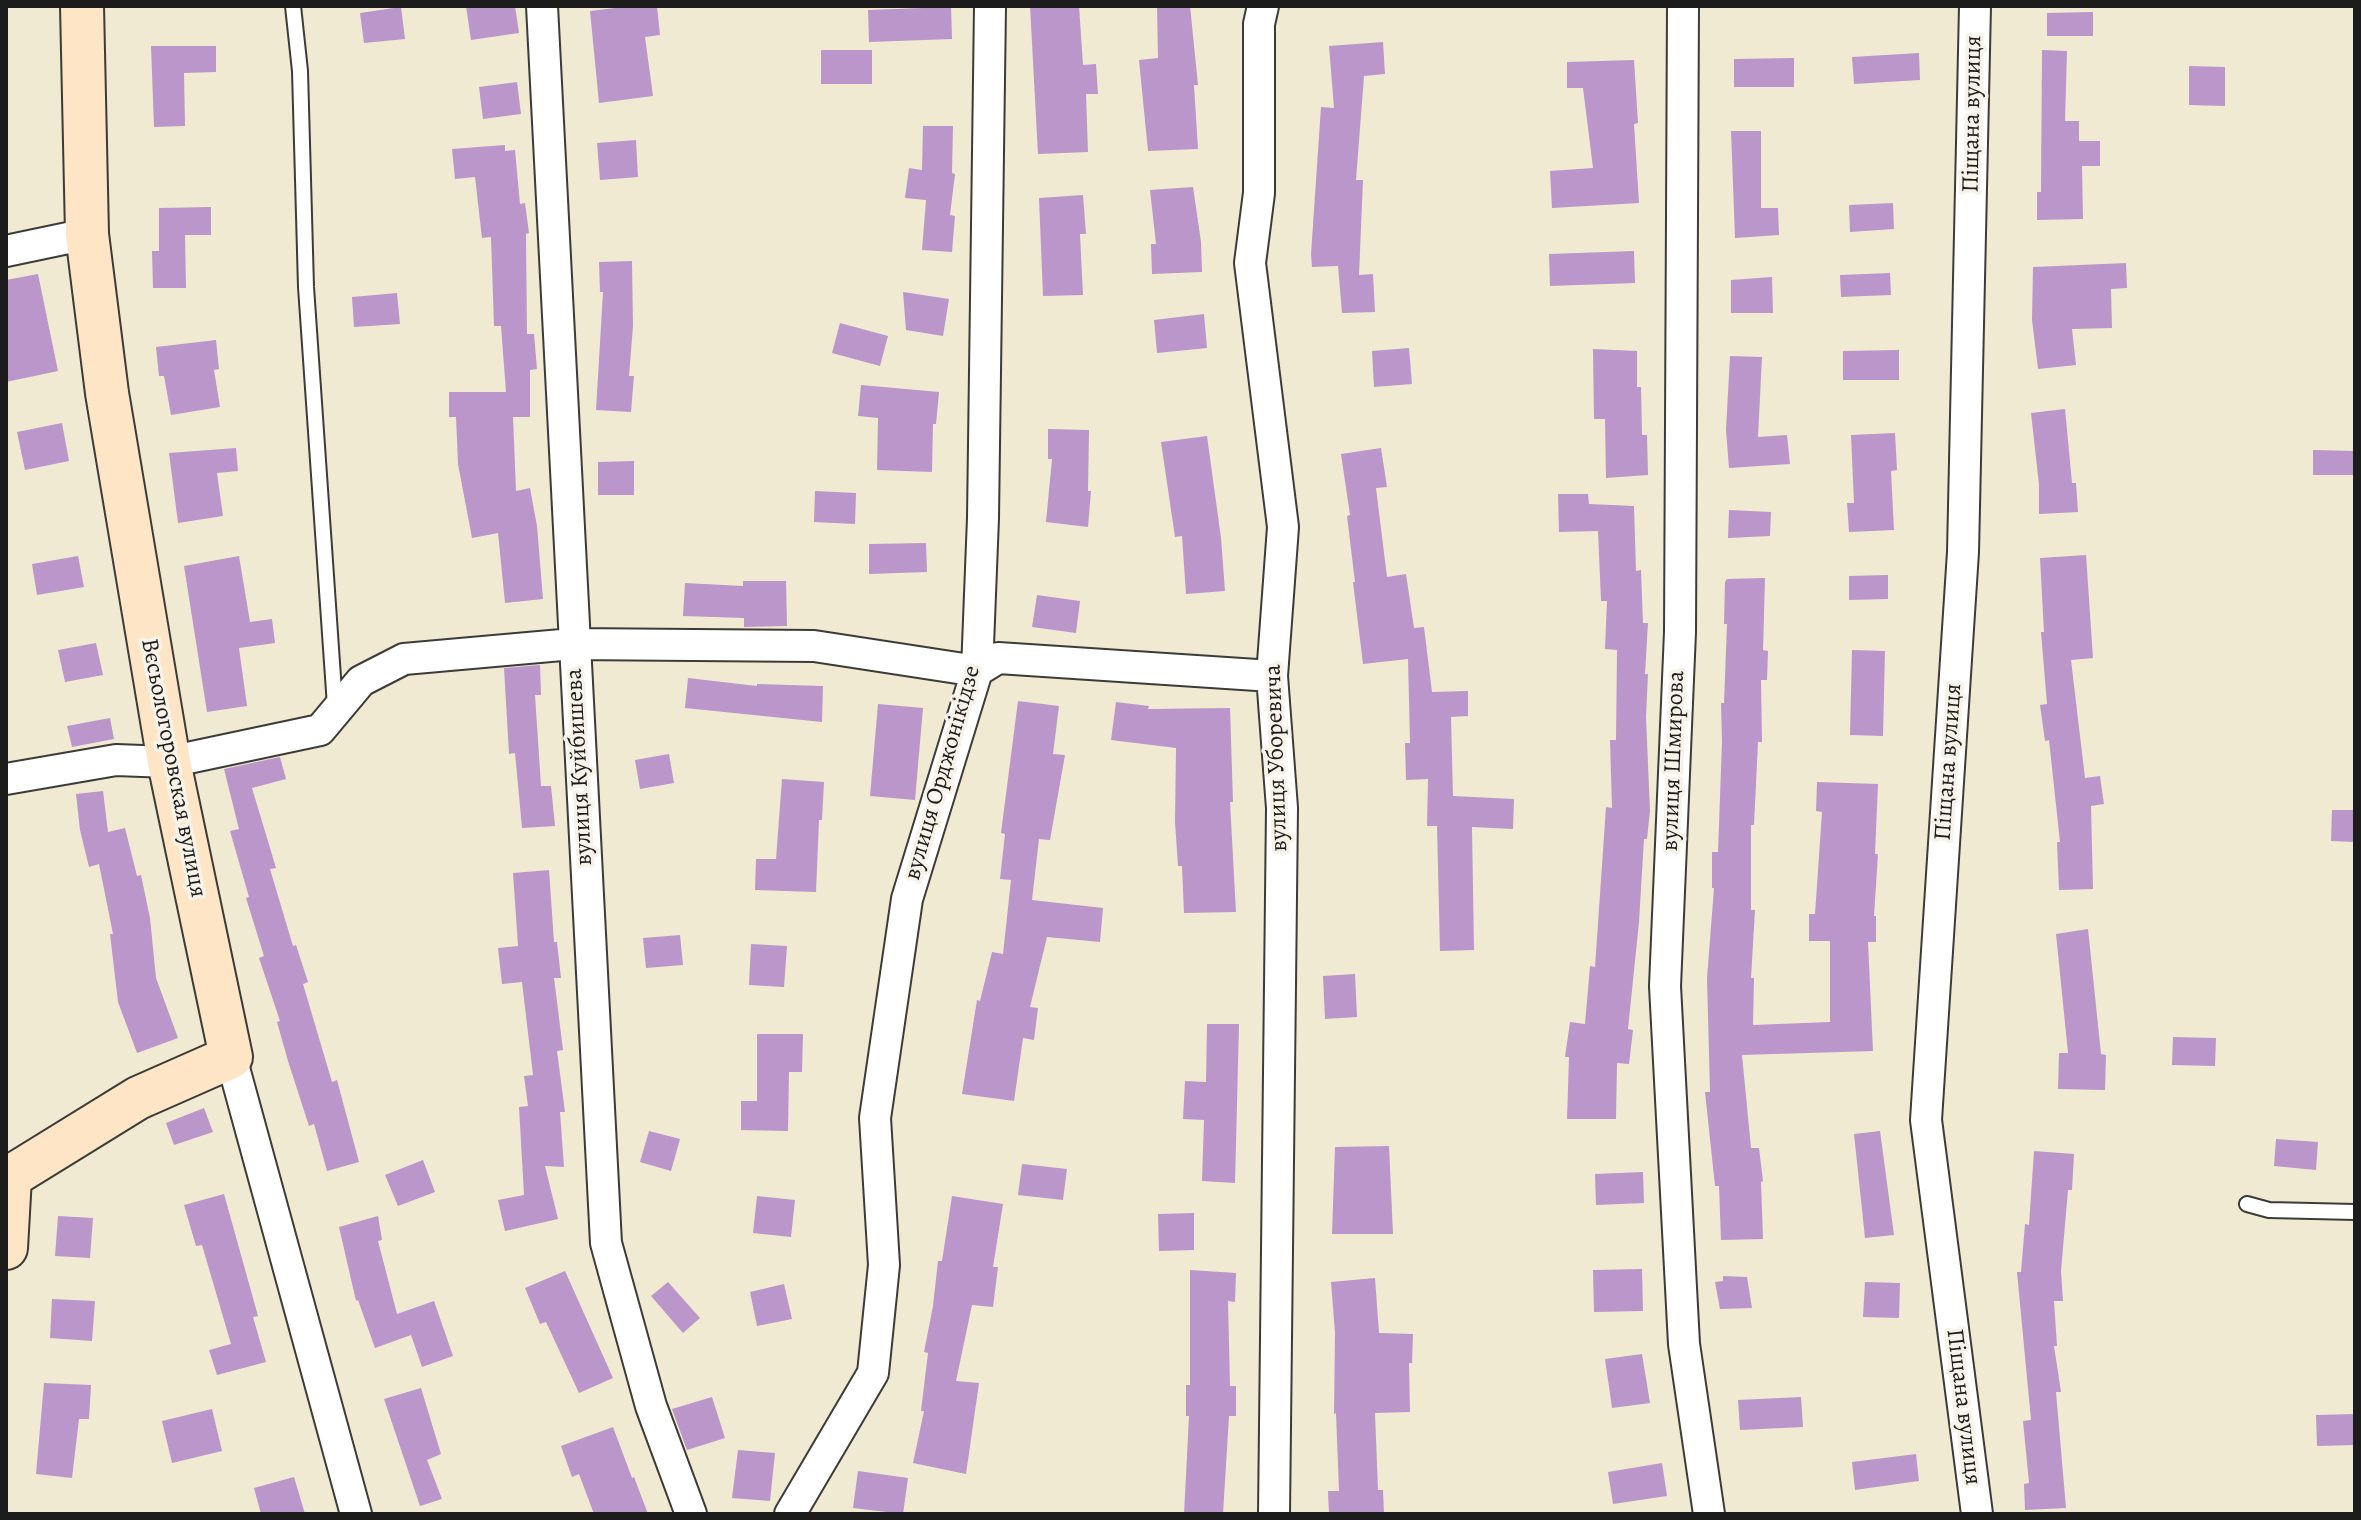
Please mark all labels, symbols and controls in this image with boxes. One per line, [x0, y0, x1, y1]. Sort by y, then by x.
street label: Піщана вулиця [1957, 35, 1989, 193]
street label: Вєсьологоровская вулиця [134, 636, 212, 900]
street label: вулиця Орджонікідзе [899, 662, 987, 884]
street label: вулиця Уборевича [1259, 664, 1295, 852]
street label: вулиця Куйбишева [560, 668, 600, 866]
street label: вулиця Шмирова [1656, 670, 1692, 852]
street label: Піщана вулиця [1929, 683, 1969, 841]
street label: Піщана вулиця [1939, 1327, 1987, 1487]

